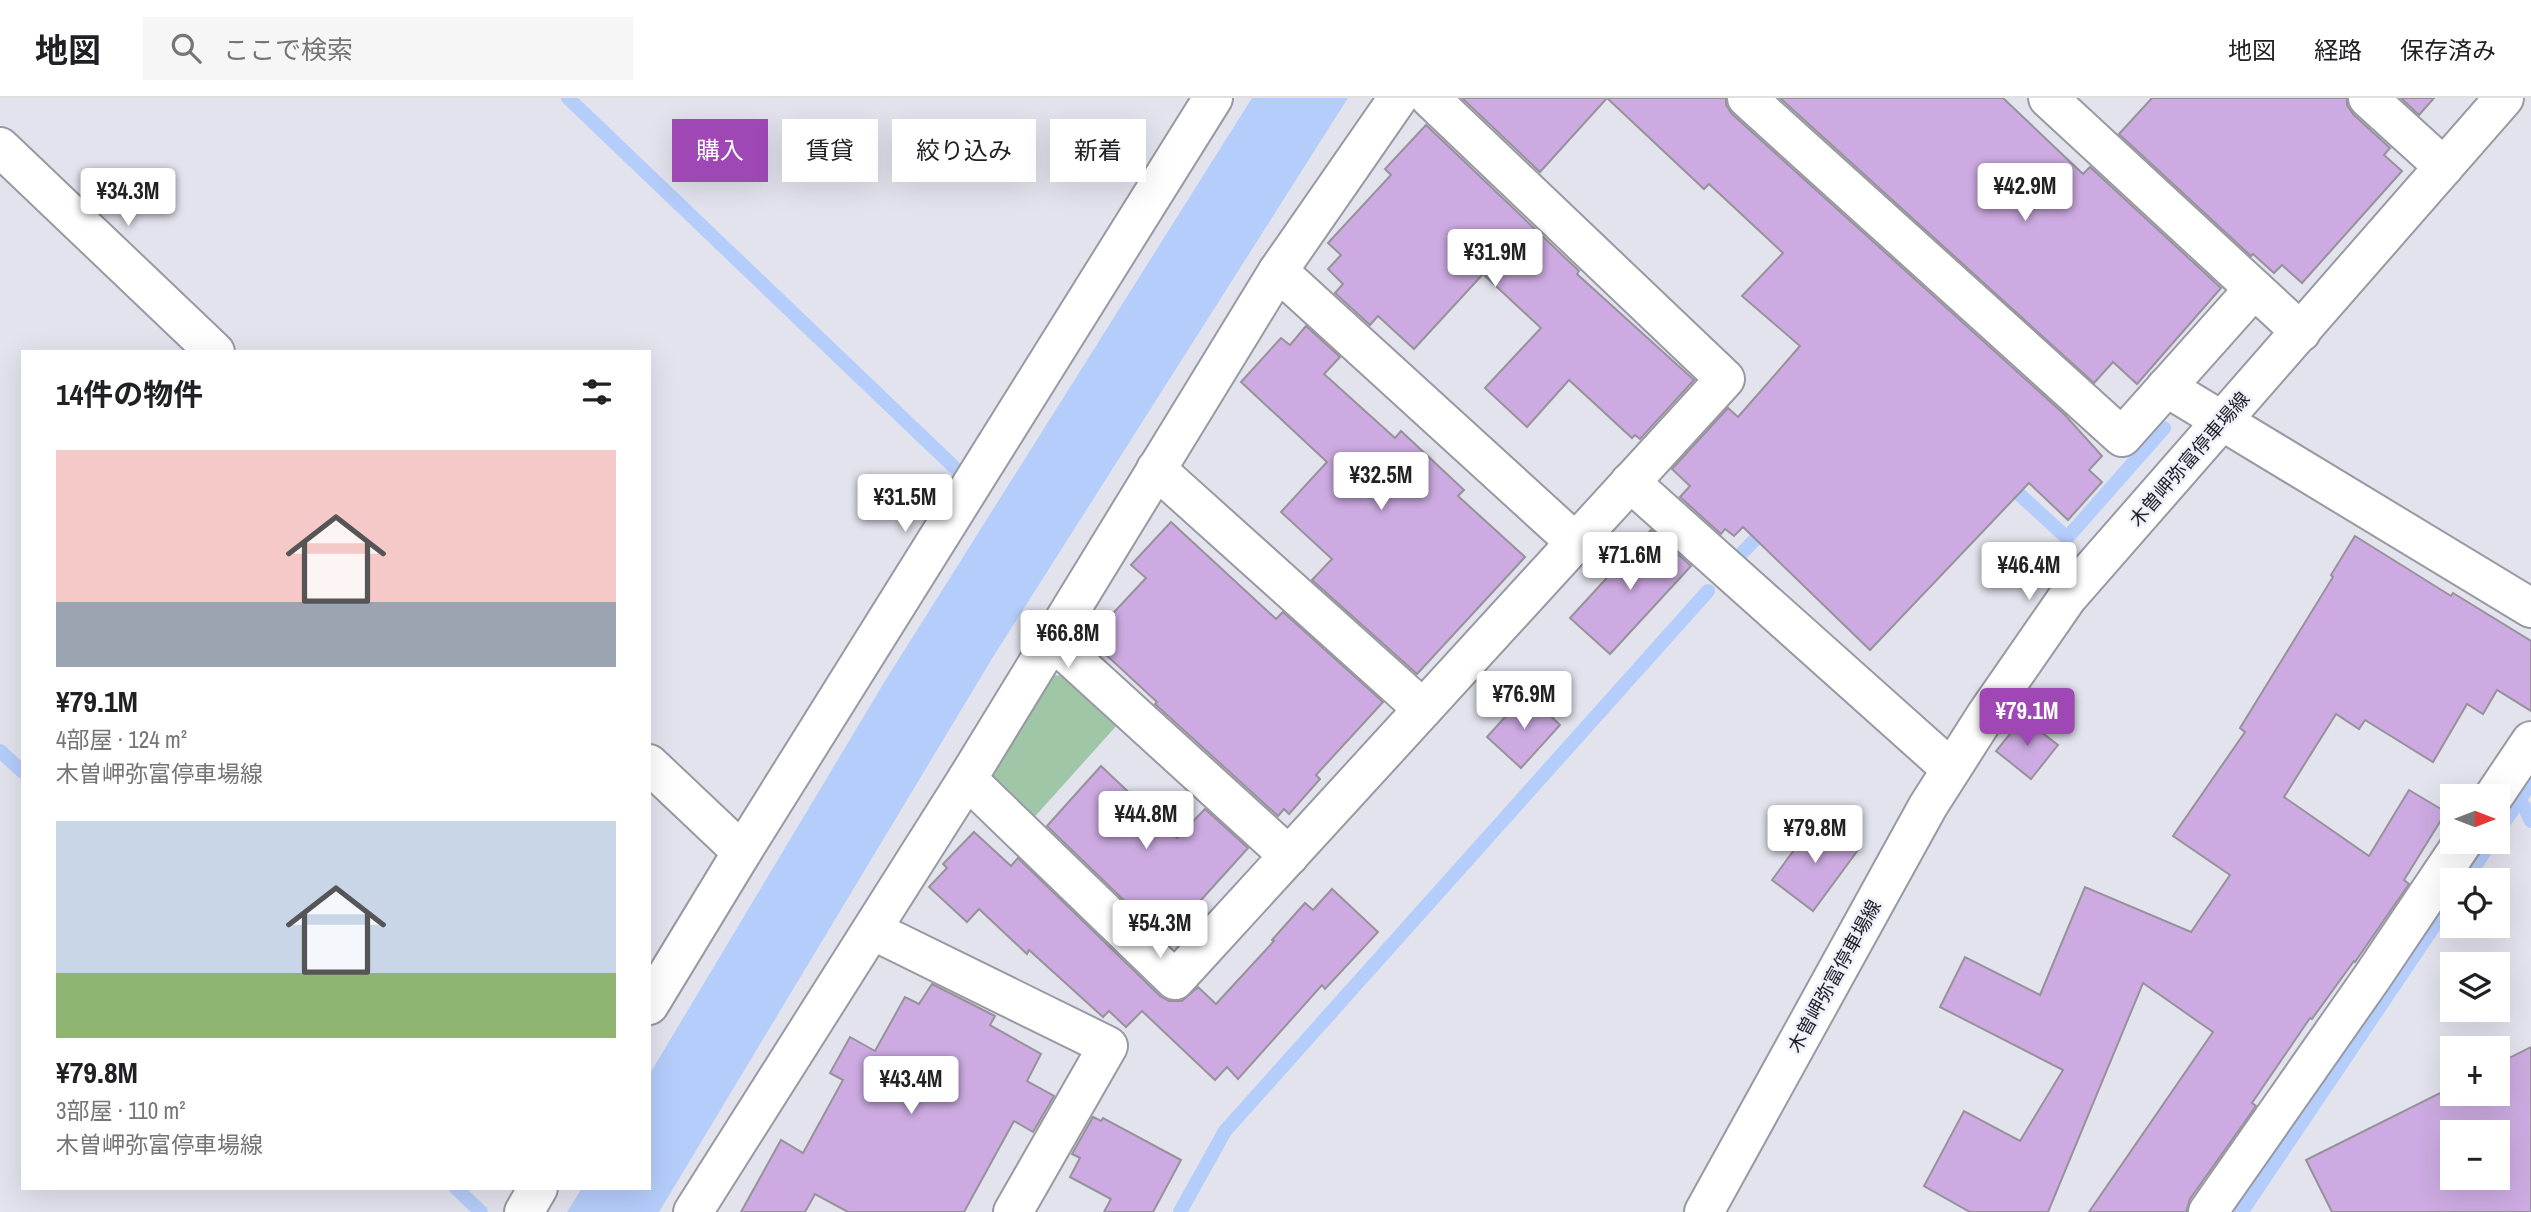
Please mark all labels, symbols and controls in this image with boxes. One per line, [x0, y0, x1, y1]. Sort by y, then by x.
search box [143, 17, 633, 80]
text: 地図 [35, 28, 101, 72]
icon: search [167, 29, 205, 67]
text: ここで検索 [223, 32, 353, 67]
text: 地図 [2228, 34, 2276, 66]
text: 経路 [2314, 34, 2362, 66]
text: 保存済み [2400, 34, 2496, 66]
chip: 購入 [672, 119, 768, 182]
chip: 賃貸 [782, 119, 878, 182]
chip: 絞り込み [892, 119, 1036, 182]
chip: 新着 [1050, 119, 1146, 182]
pin: ¥42.9M [1968, 164, 2082, 223]
pin: ¥34.3M [71, 169, 185, 228]
text: ¥42.9M [1994, 170, 2056, 201]
text: ¥34.3M [97, 175, 159, 206]
pin: ¥31.9M [1438, 230, 1552, 289]
text: ¥31.9M [1464, 236, 1526, 267]
icon: filters [578, 373, 616, 411]
text: 14件の物件 [56, 374, 203, 414]
street label: 木曽岬弥富停車場線 [2123, 386, 2255, 532]
pin: ¥32.5M [1324, 452, 1438, 512]
text: ¥32.5M [1350, 459, 1412, 490]
pin: ¥31.5M [848, 474, 962, 534]
text: ¥31.5M [874, 481, 936, 512]
icon: home [273, 496, 399, 622]
pin: ¥71.6M [1573, 532, 1687, 592]
text: ¥71.6M [1599, 539, 1661, 570]
pin: ¥46.4M [1972, 542, 2086, 602]
text: ¥46.4M [1998, 549, 2060, 580]
pin: ¥66.8M [1011, 610, 1125, 670]
text: ¥66.8M [1037, 617, 1099, 648]
pin: ¥76.9M [1467, 672, 1581, 731]
text: ¥76.9M [1493, 678, 1555, 709]
text: ¥79.1M [56, 681, 138, 721]
pin: ¥79.1M [1970, 688, 2084, 748]
text: ¥79.1M [1996, 695, 2058, 726]
text: 4部屋 · 124 m² [56, 724, 187, 755]
text: 木曽岬弥富停車場線 [56, 758, 263, 789]
north arrow [2440, 784, 2510, 854]
map controls [2440, 784, 2510, 1190]
pin: ¥44.8M [1089, 792, 1203, 851]
text: ¥44.8M [1115, 798, 1177, 829]
pin: ¥79.8M [1758, 806, 1872, 865]
text: ¥79.8M [1784, 812, 1846, 843]
icon: home [273, 867, 399, 993]
button: locate [2440, 868, 2510, 938]
street label: 木曽岬弥富停車場線 [1781, 895, 1887, 1057]
pin: ¥54.3M [1103, 900, 1217, 960]
text: ¥54.3M [1129, 907, 1191, 938]
button: layers [2440, 952, 2510, 1022]
button: + [2440, 1036, 2510, 1106]
text: ¥79.8M [56, 1052, 138, 1092]
pin: ¥43.4M [854, 1056, 968, 1116]
text: ¥43.4M [880, 1063, 942, 1094]
text: 3部屋 · 110 m² [56, 1095, 186, 1126]
button: − [2440, 1120, 2510, 1190]
text: 木曽岬弥富停車場線 [56, 1129, 263, 1160]

